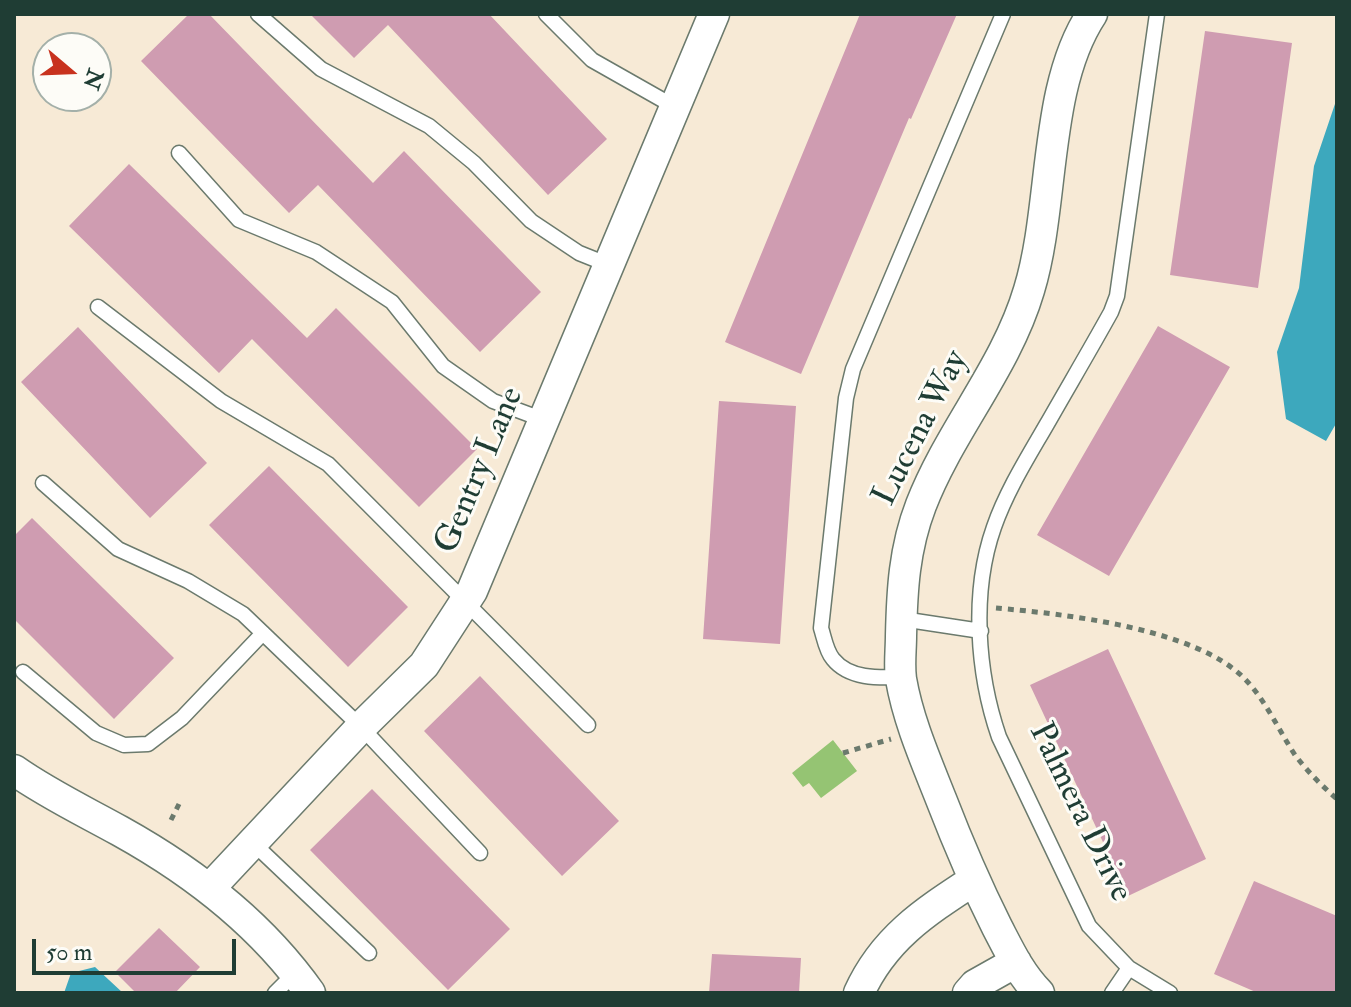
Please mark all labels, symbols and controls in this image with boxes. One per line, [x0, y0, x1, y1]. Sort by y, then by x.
north arrow [32, 32, 112, 112]
text: N [76, 65, 109, 93]
street label: Lucena Way [865, 344, 979, 514]
street label: Gentry Lane [428, 382, 534, 560]
street label: Palmera Drive [1018, 717, 1140, 909]
scale bar [36, 923, 240, 973]
text: 50 m [46, 937, 92, 968]

